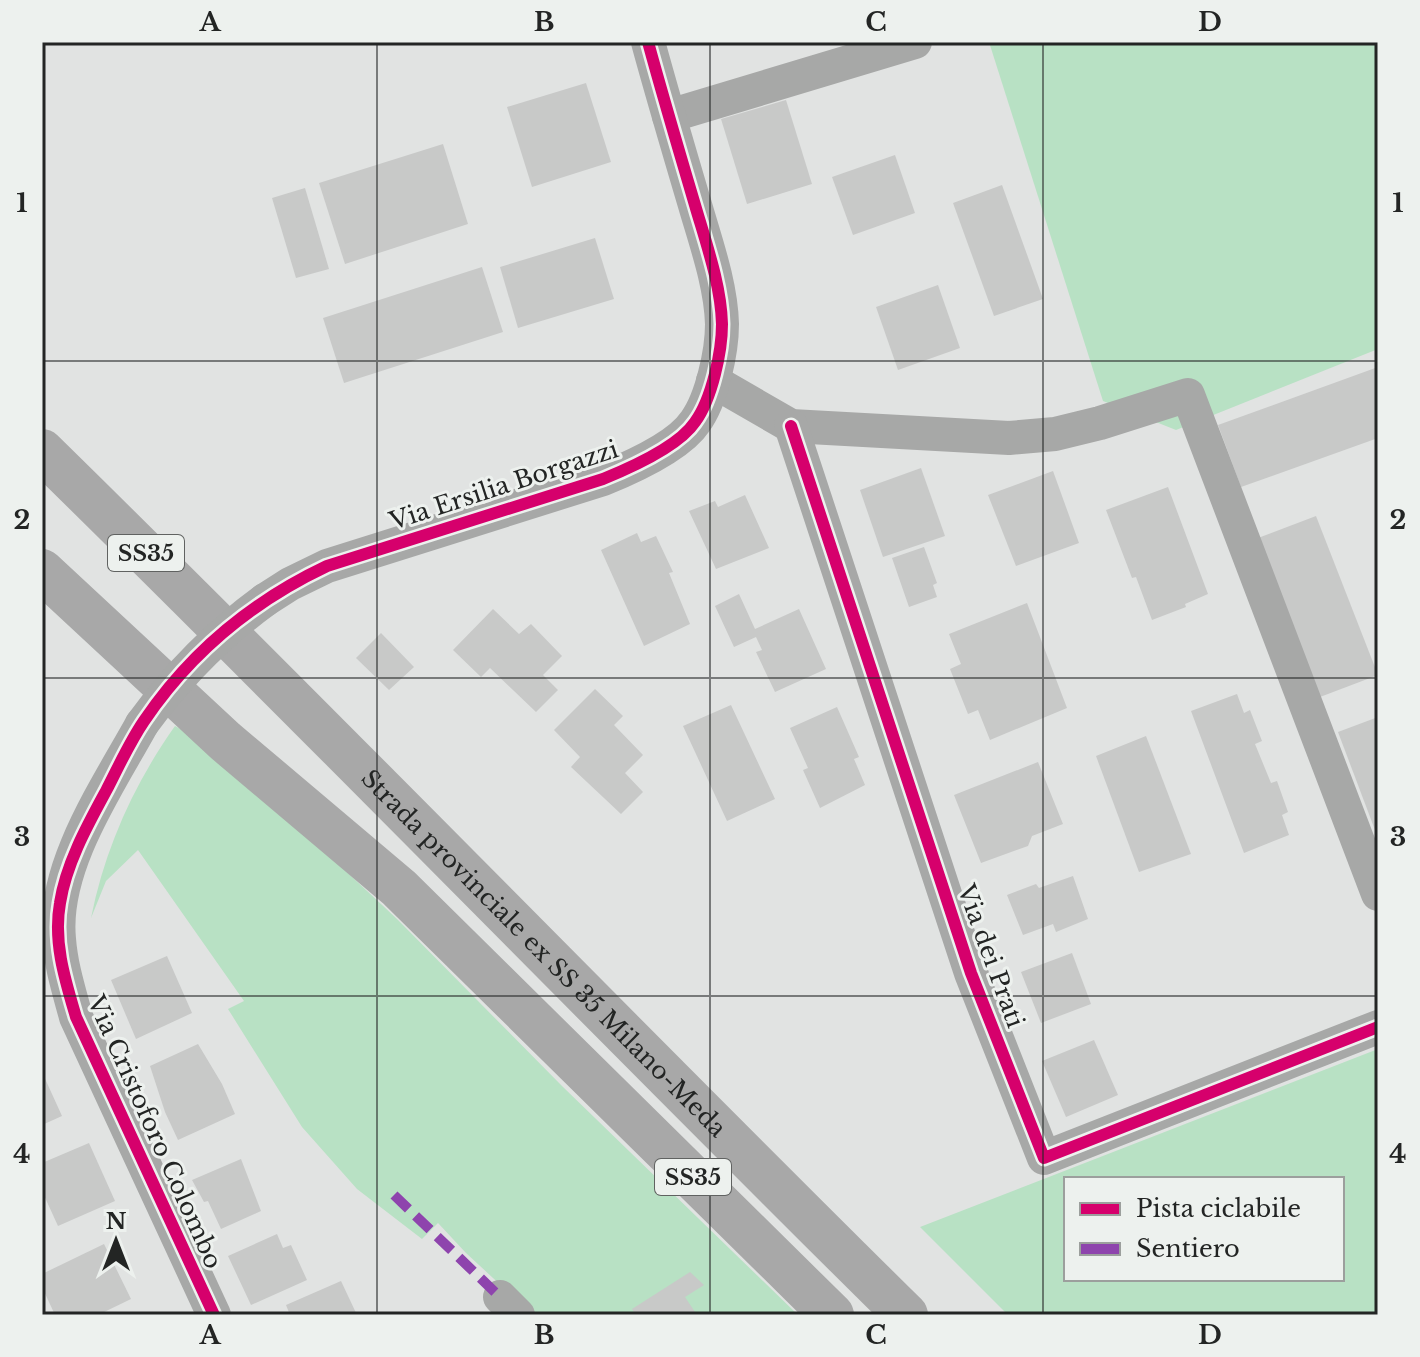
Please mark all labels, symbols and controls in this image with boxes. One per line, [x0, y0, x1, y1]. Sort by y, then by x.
text: A [198, 6, 221, 38]
text: B [534, 6, 554, 38]
text: C [865, 6, 887, 38]
text: D [1198, 6, 1222, 38]
text: 1 [16, 187, 28, 219]
text: 1 [1392, 187, 1404, 219]
street label: Via Ersilia Borgazzi [385, 434, 622, 536]
text: 2 [14, 504, 30, 536]
text: 2 [1390, 504, 1406, 536]
road number: SS35 [108, 535, 184, 571]
street label: Strada provinciale ex SS 35 Milano-Meda [356, 763, 733, 1143]
text: 3 [14, 821, 30, 853]
text: 3 [1390, 821, 1406, 853]
street label: Via dei Prati [951, 880, 1030, 1032]
street label: Via Cristoforo Colombo [81, 990, 228, 1273]
text: 4 [13, 1138, 31, 1170]
text: 4 [1389, 1138, 1407, 1170]
road number: SS35 [655, 1159, 731, 1195]
legend [1064, 1177, 1344, 1281]
text: Pista ciclabile [1136, 1194, 1301, 1223]
north arrow [76, 1201, 156, 1281]
text: N [106, 1208, 127, 1235]
text: Sentiero [1136, 1234, 1240, 1263]
text: A [198, 1319, 221, 1351]
text: B [534, 1319, 554, 1351]
text: C [865, 1319, 887, 1351]
text: D [1198, 1319, 1222, 1351]

